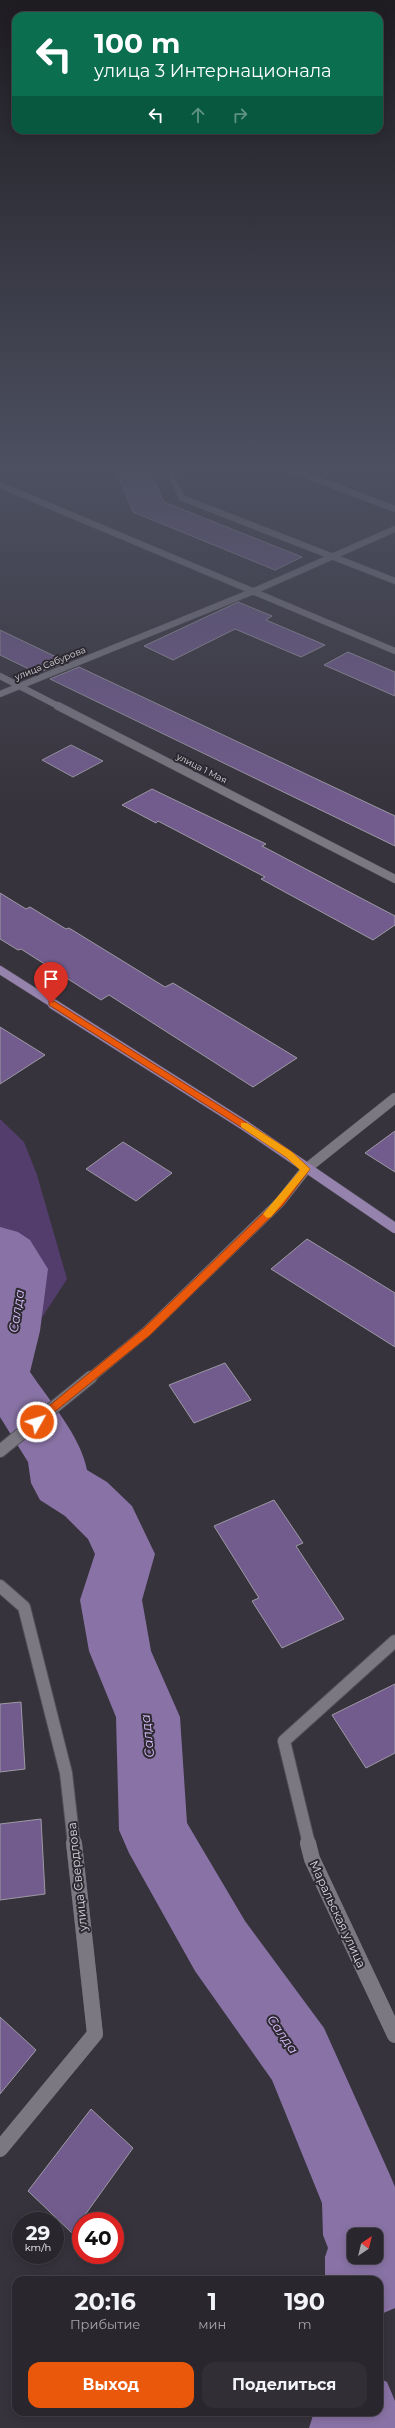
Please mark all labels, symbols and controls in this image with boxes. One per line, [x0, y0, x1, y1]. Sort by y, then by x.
text: 100 m [94, 26, 180, 60]
icon: left [28, 28, 80, 80]
text: улица 3 Интернационала [94, 60, 332, 82]
icon: left [145, 104, 167, 126]
icon: ahead [187, 104, 209, 126]
icon: right [229, 104, 251, 126]
street label: улица Сабурова [12, 644, 87, 683]
street label: улица 1 Мая [174, 750, 229, 785]
pin [34, 962, 68, 1003]
icon: arrive [40, 968, 62, 990]
water label: Салда [5, 1288, 27, 1334]
position arrow [16, 1401, 58, 1443]
water label: Салда [137, 1713, 157, 1759]
street label: улица Свердлова [64, 1822, 90, 1933]
street label: Маральская улица [307, 1858, 369, 1970]
water label: Салда [264, 2012, 302, 2057]
speed limit sign: 40 [72, 2212, 124, 2264]
text: 29 [26, 2221, 50, 2245]
north arrow [347, 2228, 383, 2264]
map controls [347, 2228, 383, 2264]
text: km/h [25, 2241, 51, 2254]
text: 20:16 [74, 2287, 136, 2316]
text: 1 [208, 2287, 217, 2316]
text: 190 [284, 2287, 325, 2316]
text: Прибытие [70, 2316, 140, 2332]
text: мин [198, 2316, 226, 2332]
text: m [298, 2316, 312, 2332]
button: Выход [28, 2362, 194, 2408]
button: Поделиться [202, 2362, 367, 2408]

